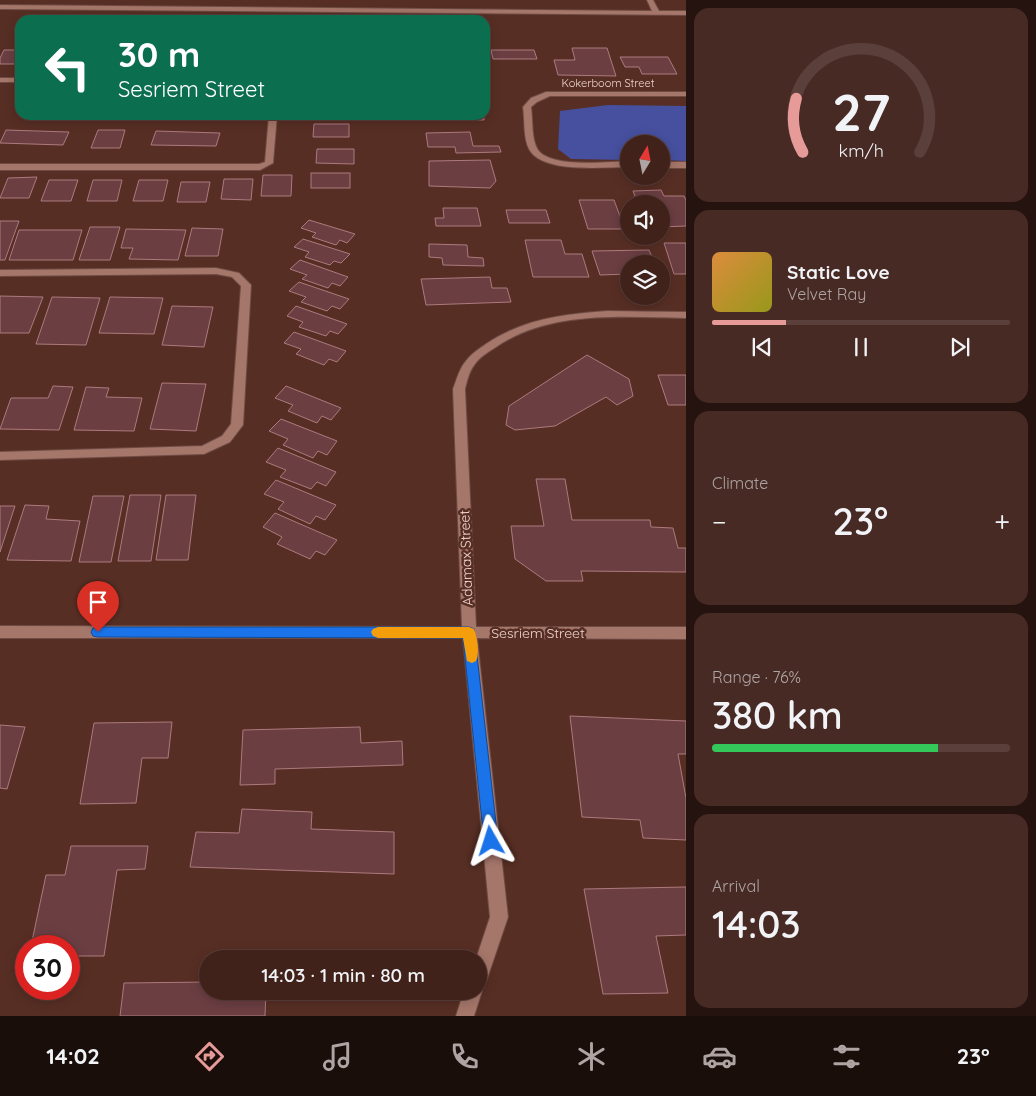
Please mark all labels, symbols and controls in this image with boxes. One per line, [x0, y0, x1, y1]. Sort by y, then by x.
text: 30 m [118, 32, 200, 76]
icon: left [35, 35, 100, 100]
text: Sesriem Street [118, 75, 265, 103]
street label: Kokerboom Street [562, 76, 655, 90]
text: 27 [832, 79, 890, 144]
north arrow [620, 135, 670, 185]
map controls [620, 135, 670, 305]
text: km/h [838, 139, 884, 161]
button: sound [620, 195, 670, 245]
button: layers [620, 255, 670, 305]
text: Static Love [787, 260, 890, 284]
text: Velvet Ray [787, 284, 866, 304]
icon: previous [748, 333, 776, 361]
icon: pause [847, 333, 875, 361]
icon: next [946, 333, 974, 361]
text: Climate [712, 473, 768, 493]
text: 23° [832, 497, 888, 545]
text: − [712, 504, 727, 539]
text: + [994, 504, 1010, 539]
street label: Adamax Street [455, 509, 477, 606]
pin [77, 581, 119, 632]
icon: arrive [84, 588, 112, 616]
street label: Sesriem Street [491, 624, 585, 642]
text: Range · 76% [712, 667, 801, 687]
text: 380 km [712, 691, 843, 739]
position arrow [464, 814, 516, 866]
text: Arrival [712, 876, 760, 896]
text: 14:03 [712, 900, 801, 948]
speed limit sign: 30 [15, 935, 80, 1000]
text: 14:03 · 1 min · 80 m [261, 963, 425, 987]
icon: directions [192, 1039, 227, 1074]
icon: music [320, 1039, 355, 1074]
icon: phone [447, 1039, 482, 1074]
icon: climate [574, 1039, 609, 1074]
icon: car [702, 1039, 737, 1074]
icon: filters [829, 1039, 864, 1074]
text: 14:02 [46, 1042, 100, 1070]
text: 23° [957, 1042, 990, 1070]

